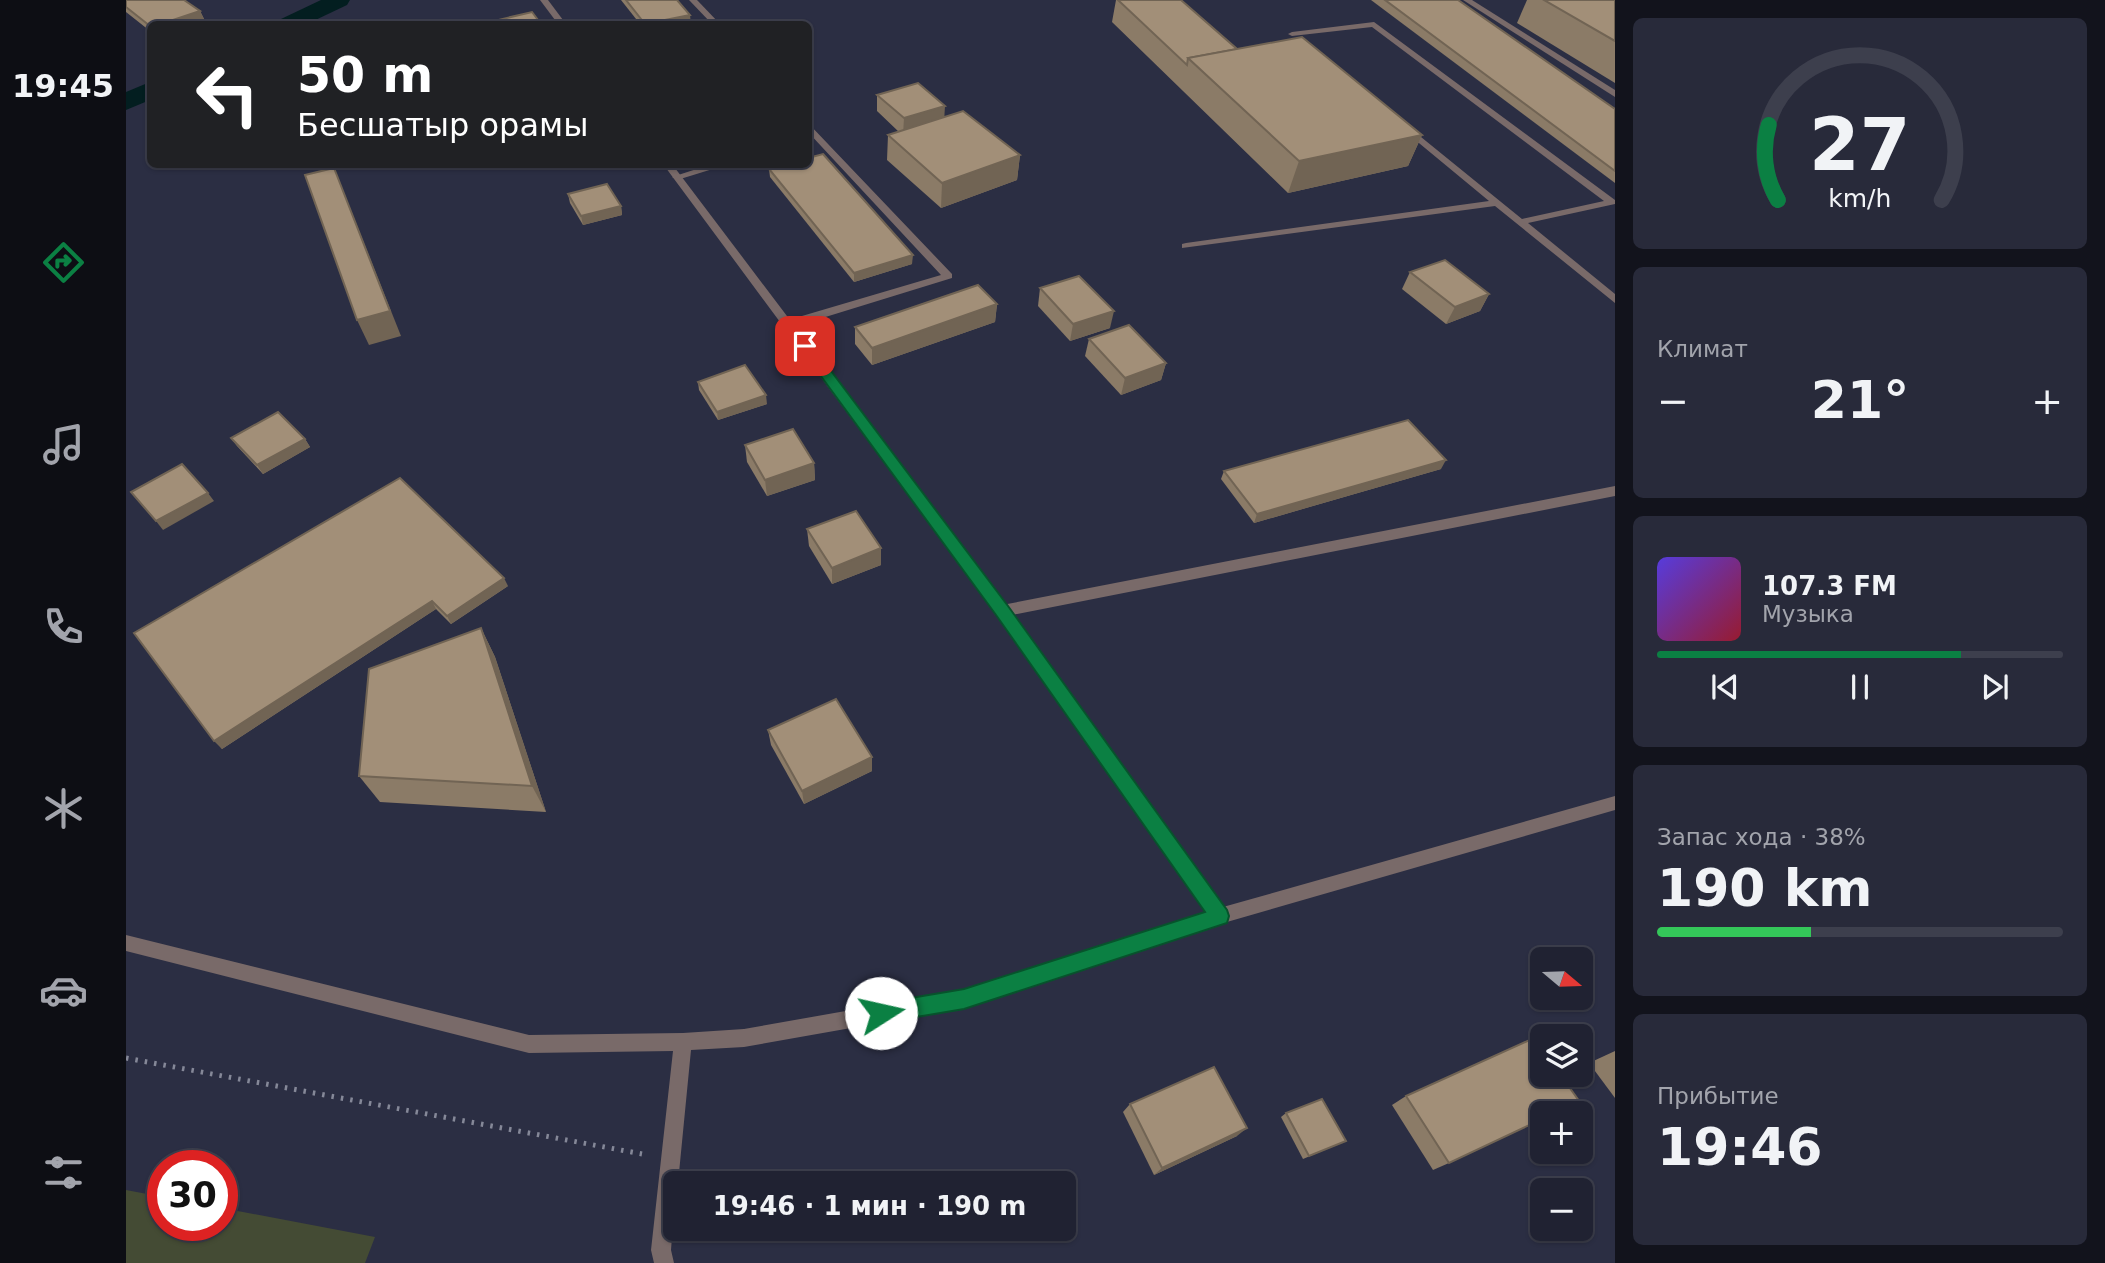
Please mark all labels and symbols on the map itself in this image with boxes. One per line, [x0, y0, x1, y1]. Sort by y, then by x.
pin [775, 316, 835, 376]
north arrow [1530, 947, 1592, 1010]
position arrow [844, 976, 918, 1050]
speed limit sign: 30 [147, 1150, 238, 1241]

